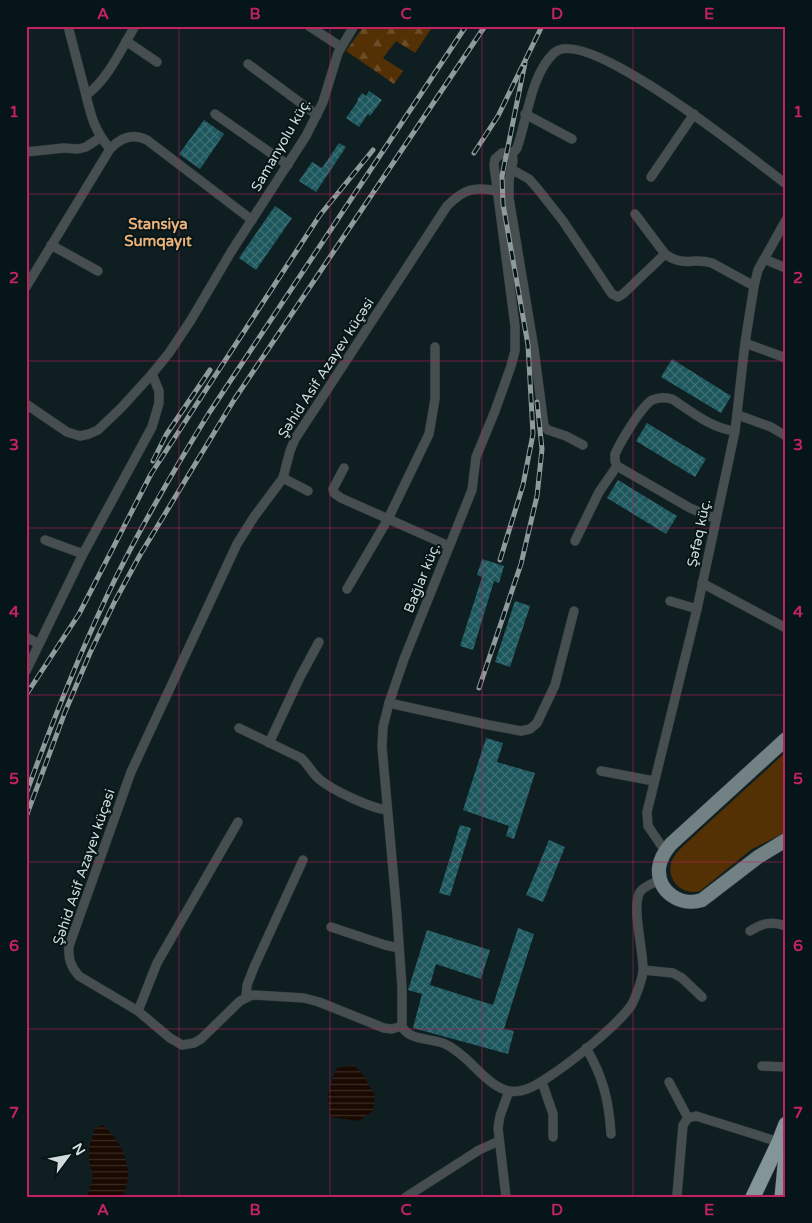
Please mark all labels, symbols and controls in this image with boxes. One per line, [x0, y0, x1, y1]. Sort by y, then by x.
text: A [97, 4, 109, 24]
text: B [249, 4, 261, 24]
text: C [400, 4, 412, 24]
text: D [551, 4, 563, 24]
text: E [704, 4, 714, 24]
street label: Samanyolu küç. [248, 96, 314, 194]
text: 1 [9, 102, 19, 122]
text: 1 [793, 102, 803, 122]
district label: Stansiya Sumqayıt [124, 215, 192, 251]
text: 2 [9, 268, 19, 288]
text: 2 [793, 268, 803, 288]
street label: Şəhid Asif Azayev küçəsi [274, 295, 378, 441]
text: 3 [9, 435, 19, 455]
text: 3 [793, 435, 803, 455]
street label: Şəfəq küç. [684, 497, 714, 569]
street label: Bağlar küç. [400, 540, 444, 616]
text: 4 [9, 602, 19, 622]
text: 4 [793, 602, 803, 622]
text: 5 [9, 769, 19, 789]
text: 5 [793, 769, 803, 789]
street label: Şəhid Asif Azayev küçəsi [49, 787, 119, 947]
text: 6 [9, 936, 19, 956]
text: 6 [793, 936, 803, 956]
text: 7 [9, 1103, 19, 1123]
text: 7 [793, 1103, 803, 1123]
north arrow [42, 1130, 92, 1180]
text: N [68, 1140, 89, 1159]
text: A [97, 1200, 109, 1220]
text: B [249, 1200, 261, 1220]
text: C [400, 1200, 412, 1220]
text: D [551, 1200, 563, 1220]
text: E [704, 1200, 714, 1220]

